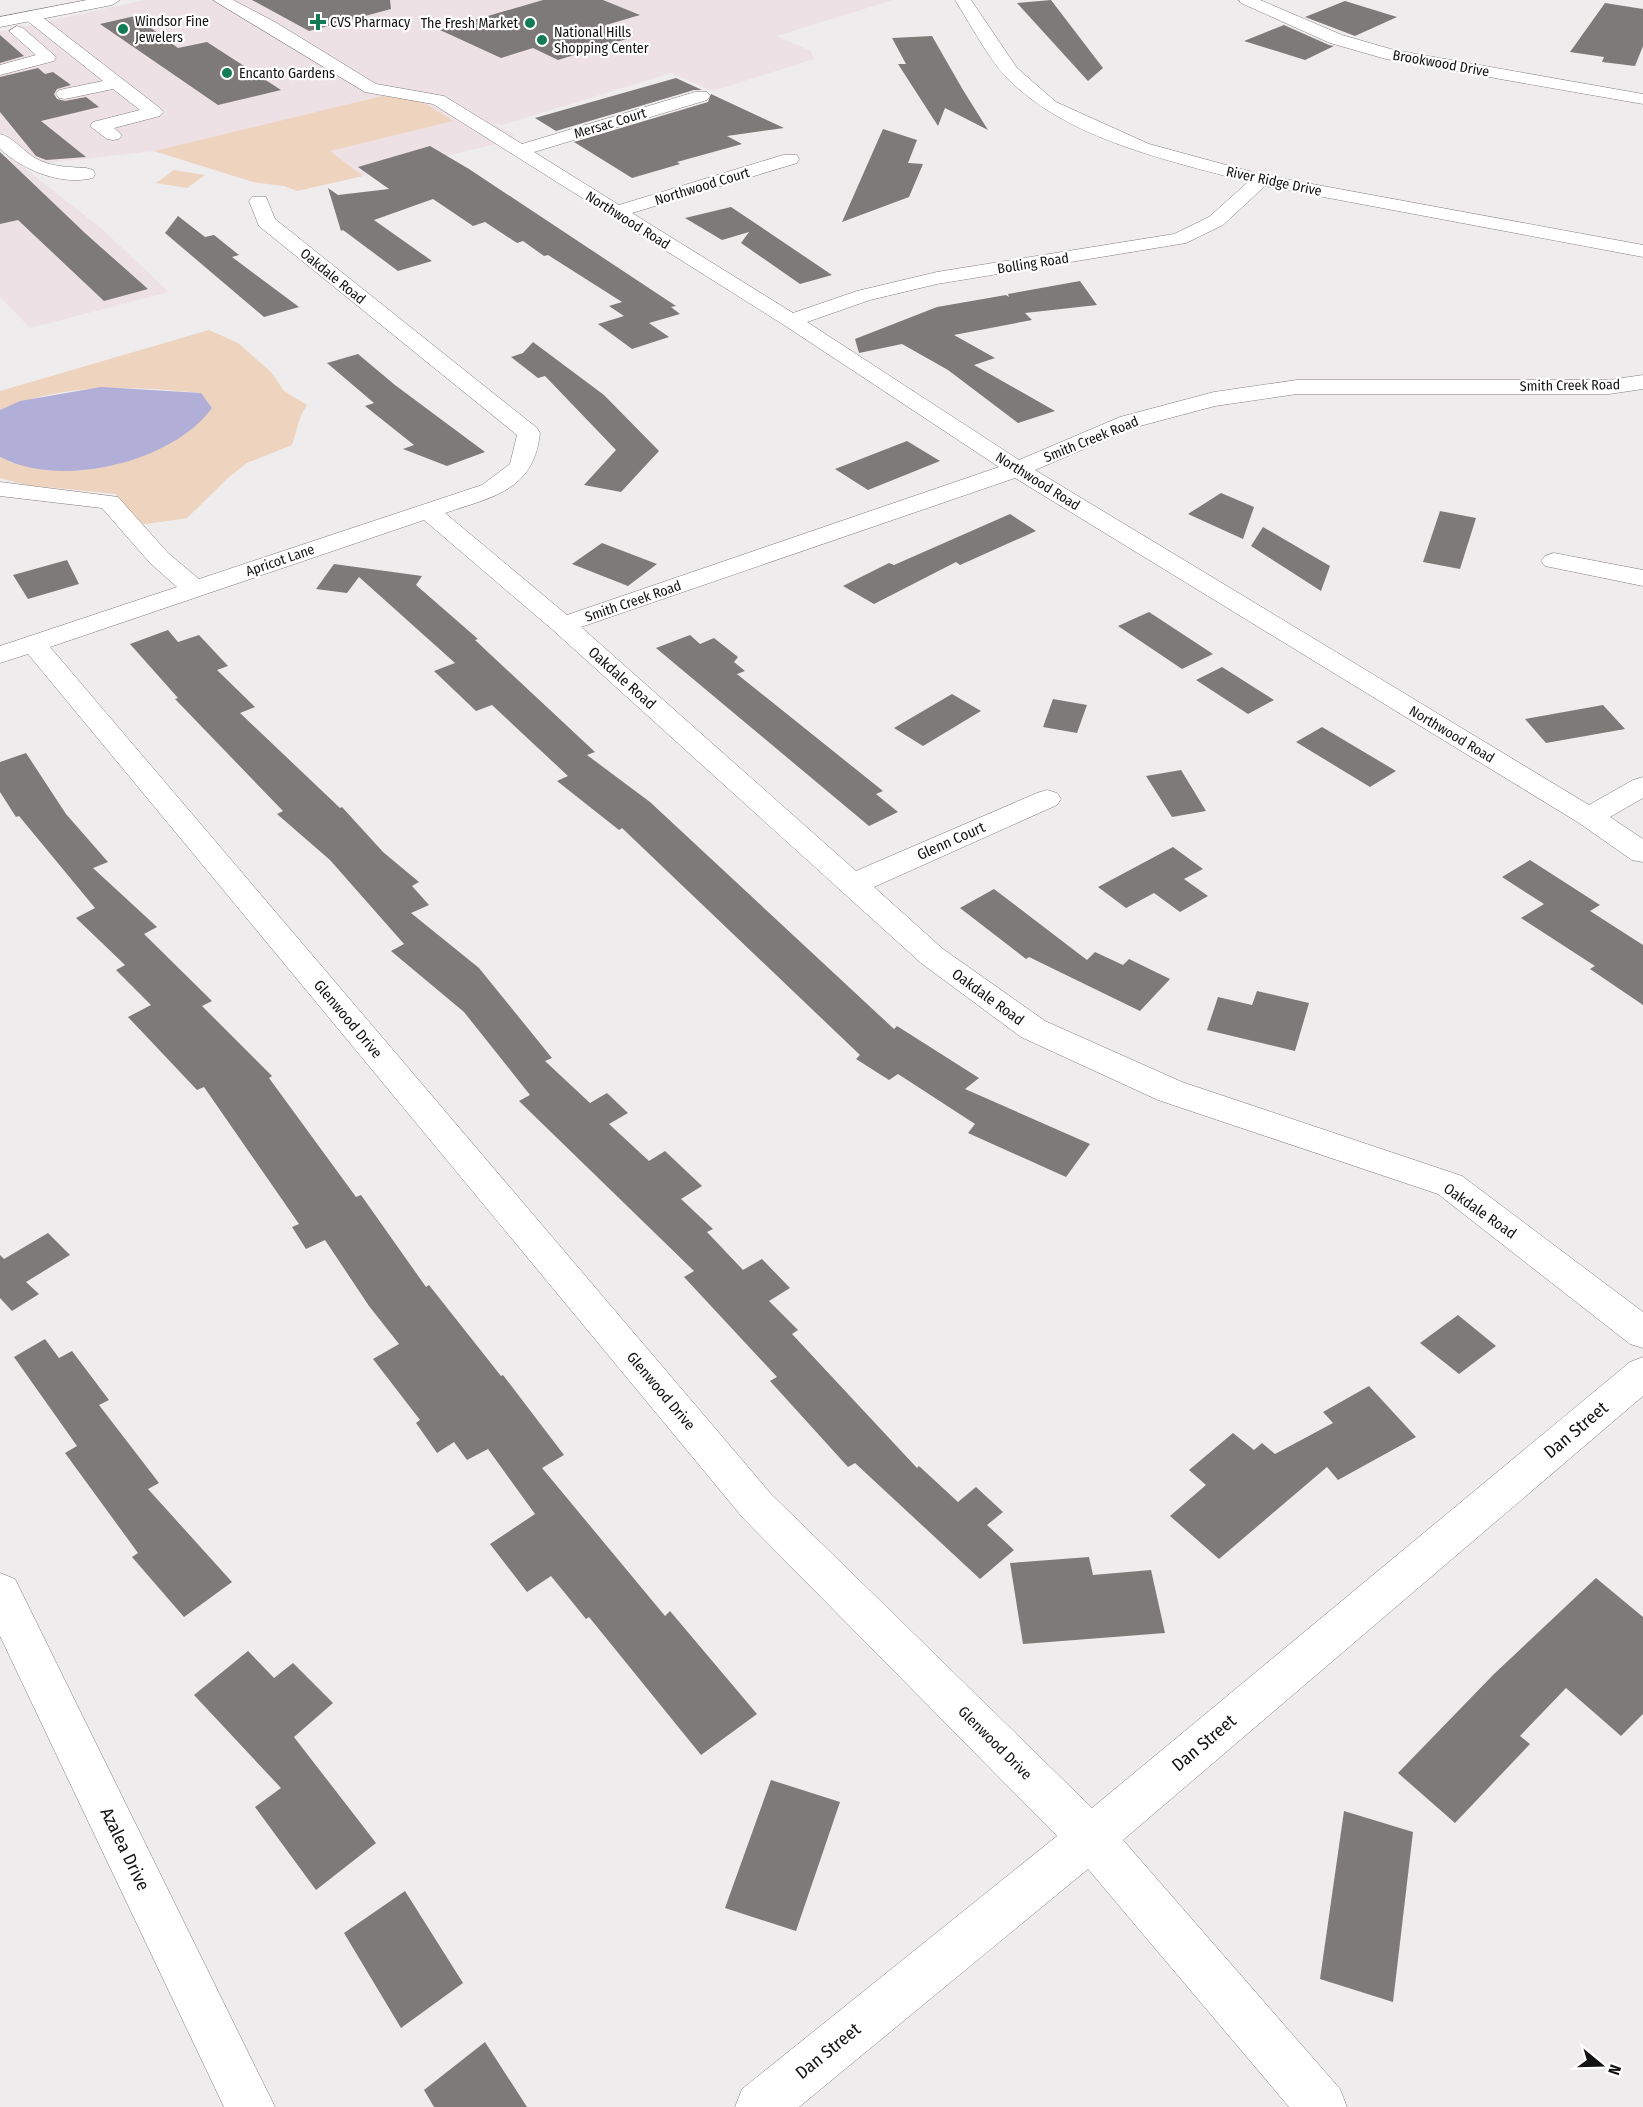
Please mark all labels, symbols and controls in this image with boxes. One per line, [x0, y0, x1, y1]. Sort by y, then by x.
place label: Windsor Fine Jewelers [135, 13, 209, 46]
place label: CVS Pharmacy [330, 14, 411, 31]
marker: CVS Pharmacy [311, 15, 325, 29]
place label: The Fresh Market [421, 15, 518, 32]
marker: The Fresh Market [523, 16, 537, 30]
marker: Windsor Fine Jewelers [116, 22, 130, 36]
place label: National Hills Shopping Center [554, 24, 649, 57]
marker: National Hills Shopping Center [535, 33, 549, 47]
street label: Brookwood Drive [1391, 47, 1491, 80]
place label: Encanto Gardens [239, 65, 335, 82]
marker: Encanto Gardens [220, 66, 234, 80]
street label: Mersac Court [572, 104, 649, 143]
street label: River Ridge Drive [1225, 163, 1323, 200]
street label: Northwood Court [653, 164, 752, 209]
street label: Northwood Road [582, 188, 673, 253]
street label: Oakdale Road [297, 245, 369, 308]
street label: Bolling Road [996, 249, 1070, 278]
street label: Smith Creek Road [1520, 376, 1620, 395]
street label: Smith Creek Road [1041, 413, 1141, 466]
street label: Northwood Road [992, 449, 1083, 514]
street label: Apricot Lane [244, 541, 317, 580]
street label: Smith Creek Road [583, 577, 683, 626]
street label: Oakdale Road [585, 643, 659, 713]
street label: Northwood Road [1406, 702, 1497, 767]
street label: Glenn Court [914, 818, 988, 864]
street label: Oakdale Road [948, 965, 1028, 1029]
street label: Glenwood Drive [310, 976, 386, 1062]
street label: Oakdale Road [1440, 1179, 1520, 1243]
street label: Glenwood Drive [623, 1348, 699, 1434]
street label: Dan Street [1539, 1397, 1613, 1463]
street label: Glenwood Drive [954, 1702, 1036, 1784]
street label: Dan Street [1167, 1710, 1241, 1776]
street label: Azalea Drive [95, 1804, 155, 1894]
street label: Dan Street [791, 2018, 865, 2084]
north arrow [1571, 2035, 1631, 2095]
text: N [1604, 2062, 1625, 2077]

